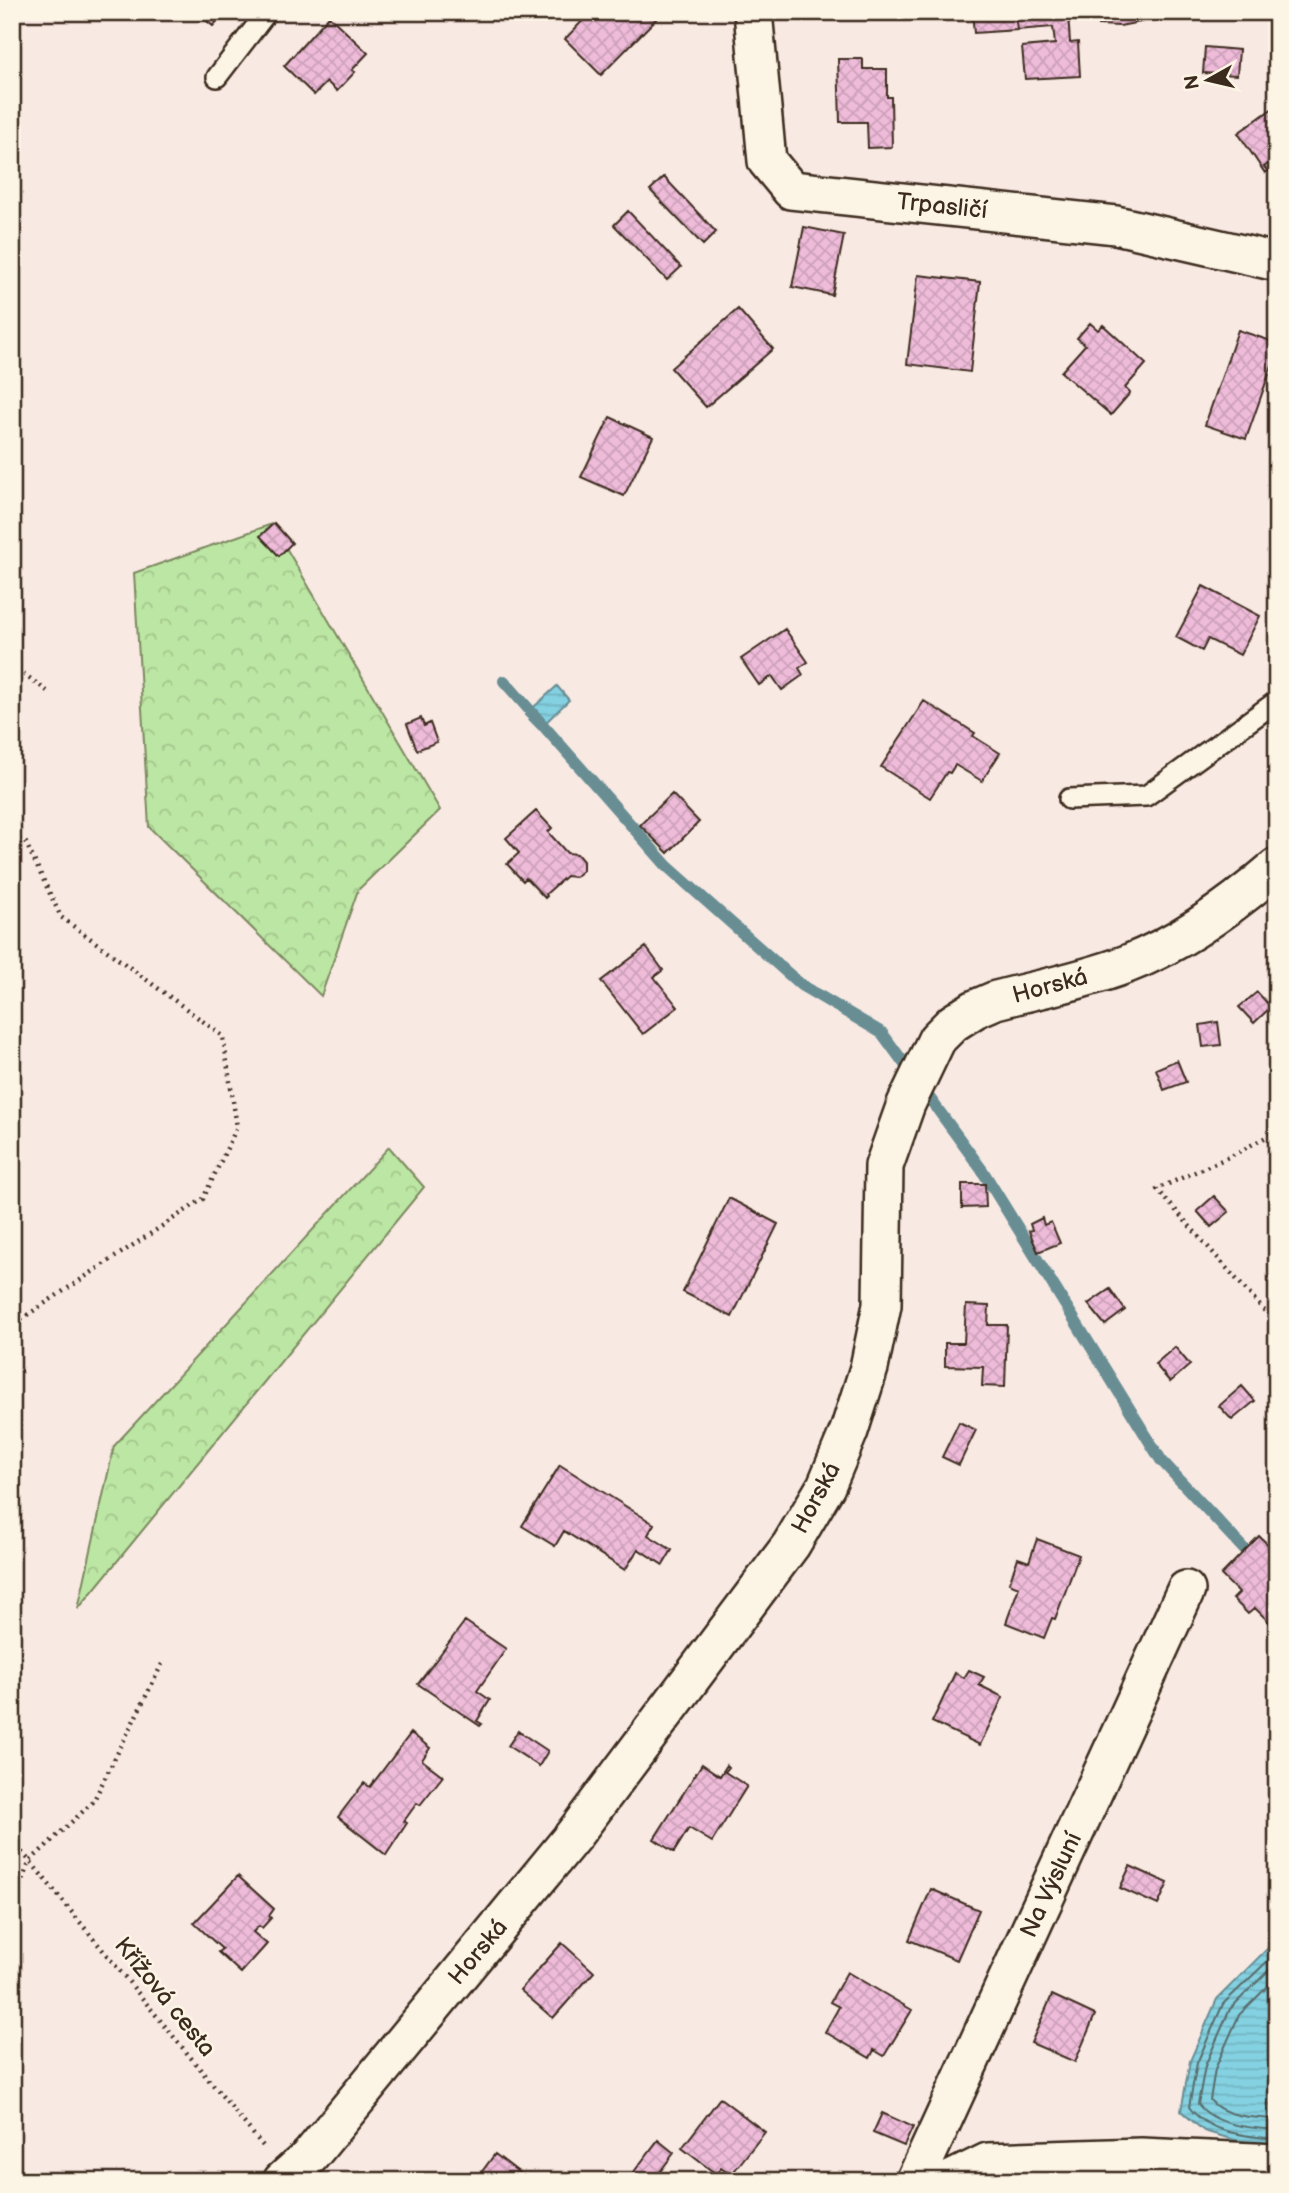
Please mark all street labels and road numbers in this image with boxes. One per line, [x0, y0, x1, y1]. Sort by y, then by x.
street label: Trpasličí [895, 187, 989, 225]
street label: Horská [1009, 962, 1091, 1010]
street label: Horská [785, 1457, 847, 1539]
street label: Na Výsluní [1014, 1828, 1088, 1942]
street label: Horská [442, 1913, 514, 1991]
street label: Křížová cesta [108, 1931, 222, 2063]

